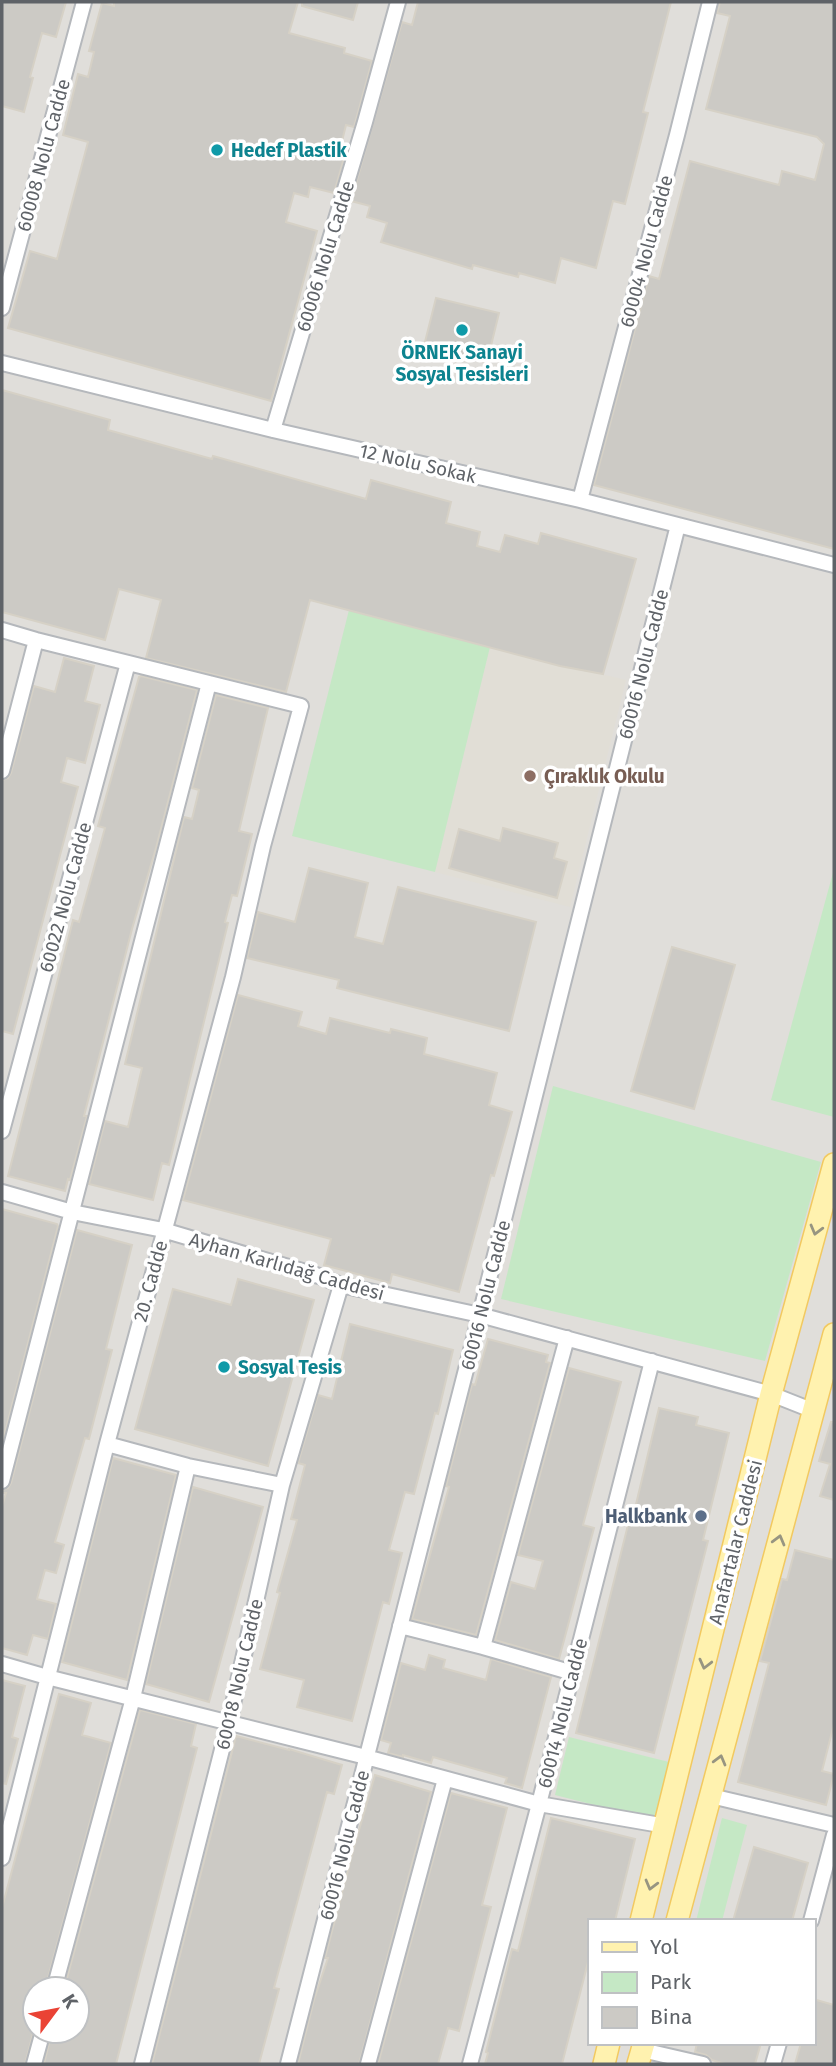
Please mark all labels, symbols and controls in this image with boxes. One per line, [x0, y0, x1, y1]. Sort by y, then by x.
street label: 60008 Nolu Cadde [12, 76, 75, 234]
place label: Hedef Plastik [231, 139, 347, 162]
marker: Hedef Plastik [209, 142, 225, 158]
street label: 60004 Nolu Cadde [615, 172, 678, 330]
street label: 60006 Nolu Cadde [292, 178, 359, 334]
marker: ÖRNEK Sanayi Sosyal Tesisleri [454, 322, 470, 338]
place label: ÖRNEK Sanayi Sosyal Tesisleri [395, 340, 529, 386]
street label: 12 Nolu Sokak [357, 439, 479, 488]
street label: 60016 Nolu Cadde [614, 587, 673, 742]
place label: Çıraklık Okulu [544, 765, 665, 789]
marker: Çıraklık Okulu [522, 768, 538, 784]
street label: 60022 Nolu Cadde [34, 820, 97, 975]
street label: 60016 Nolu Cadde [456, 1218, 515, 1373]
one-way arrow [810, 1224, 824, 1236]
street label: Ayhan Karlıdağ Caddesi [187, 1228, 387, 1305]
street label: 20. Cadde [129, 1238, 172, 1324]
place label: Sosyal Tesis [238, 1356, 342, 1379]
marker: Sosyal Tesis [216, 1359, 232, 1375]
street label: Anafartalar Caddesi [704, 1457, 767, 1627]
place label: Halkbank [605, 1505, 688, 1528]
marker: Halkbank [693, 1508, 709, 1524]
one-way arrow [771, 1535, 785, 1547]
street label: 60018 Nolu Cadde [211, 1596, 268, 1752]
street label: 60014 Nolu Cadde [533, 1636, 592, 1791]
one-way arrow [699, 1658, 714, 1670]
one-way arrow [712, 1754, 727, 1766]
street label: 60016 Nolu Cadde [315, 1768, 374, 1923]
one-way arrow [645, 1879, 659, 1891]
legend [588, 1919, 815, 2045]
text: Yol [650, 1934, 679, 1960]
text: Park [650, 1969, 692, 1995]
north arrow [21, 1975, 91, 2045]
text: K [57, 1990, 83, 2013]
text: Bina [650, 2004, 692, 2030]

